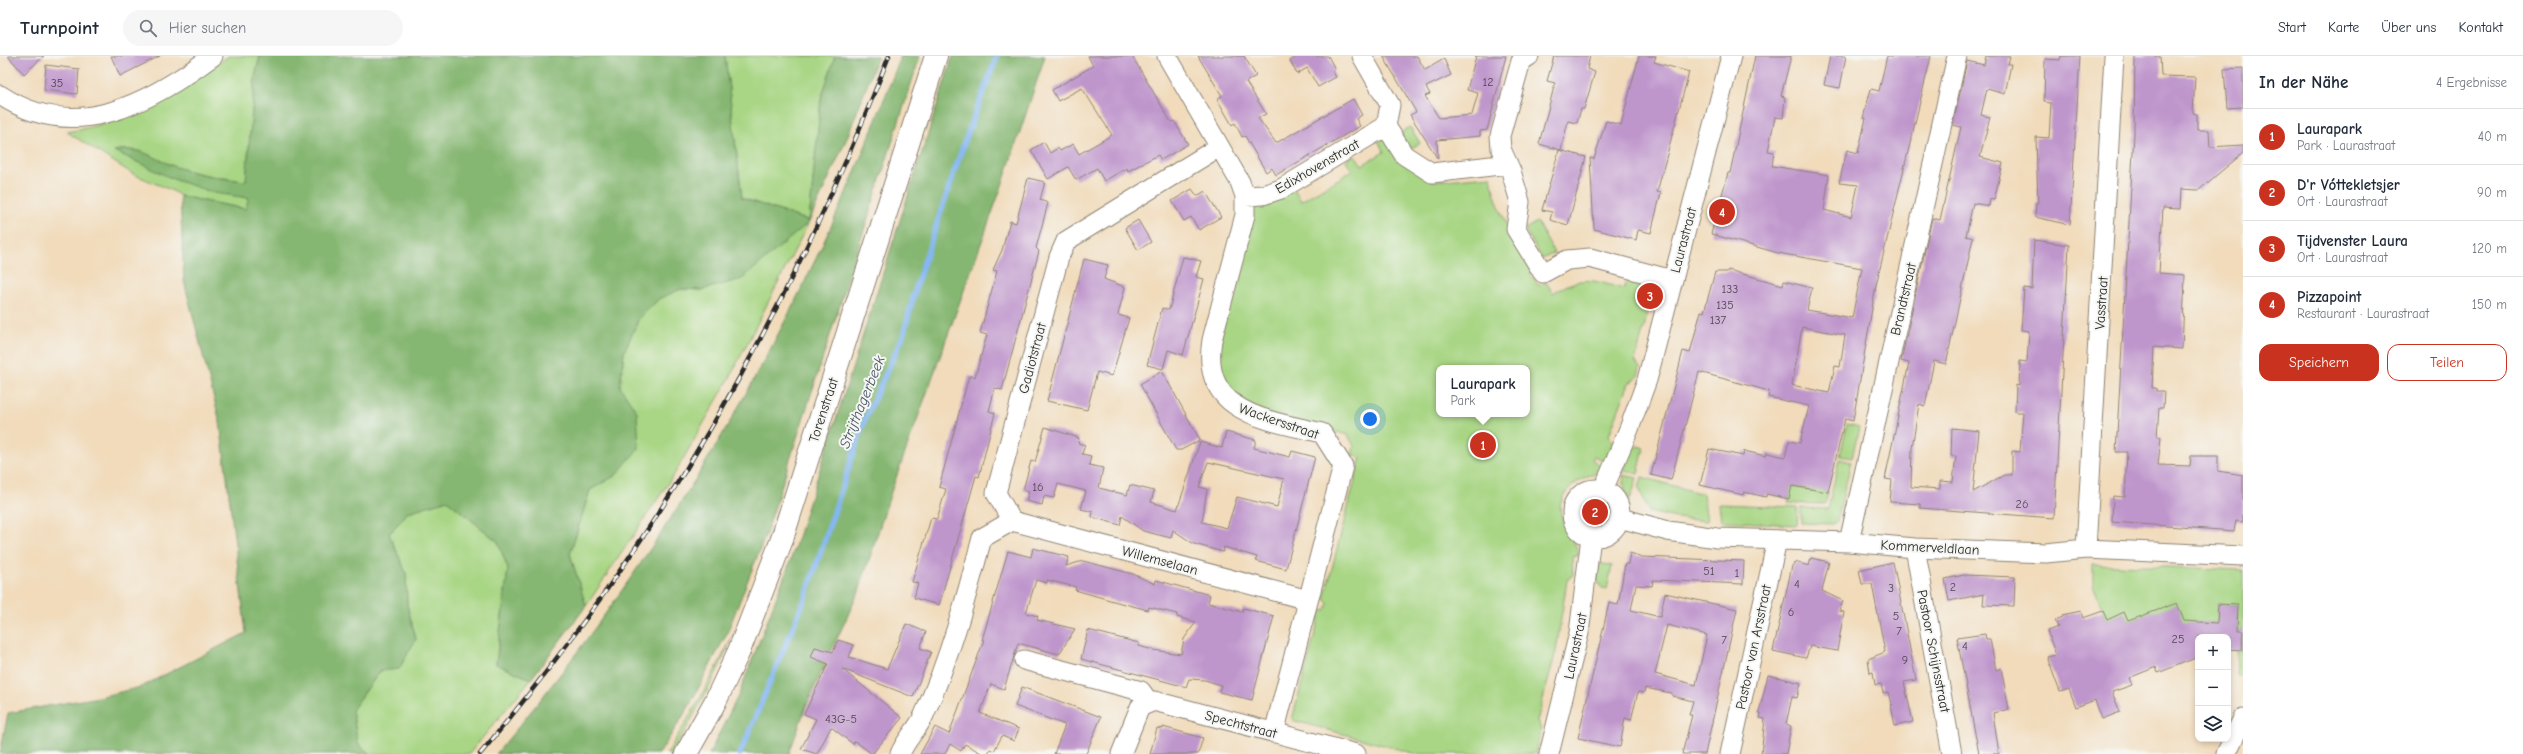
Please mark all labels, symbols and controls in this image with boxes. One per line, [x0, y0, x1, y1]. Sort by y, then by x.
search box [123, 10, 403, 46]
text: Turnpoint [20, 17, 99, 39]
icon: search [137, 17, 159, 39]
text: Hier suchen [169, 19, 246, 37]
text: Start [2278, 19, 2306, 36]
text: Karte [2328, 19, 2359, 36]
text: Über uns [2381, 19, 2436, 36]
text: Kontakt [2458, 19, 2503, 36]
text: In der Nähe [2259, 73, 2348, 92]
house number: 12 [1482, 75, 1494, 89]
text: 4 Ergebnisse [2436, 75, 2507, 90]
house number: 35 [51, 76, 63, 90]
text: Laurapark [2297, 120, 2362, 138]
text: 1 [2269, 129, 2275, 144]
text: 40 m [2478, 129, 2507, 144]
street label: Edixhovenstraat [1272, 135, 1363, 197]
text: Park · Laurastraat [2297, 138, 2395, 153]
text: D'r Vóttekletsjer [2297, 176, 2400, 194]
text: 2 [2269, 185, 2275, 200]
text: 90 m [2477, 185, 2507, 200]
text: Ort · Laurastraat [2297, 194, 2388, 209]
pin: 4 [1709, 197, 1735, 227]
street label: Laurastraat [1667, 205, 1701, 275]
text: Tijdvenster Laura [2297, 232, 2408, 250]
text: 3 [2269, 241, 2275, 256]
text: 120 m [2472, 241, 2507, 256]
text: Ort · Laurastraat [2297, 250, 2388, 265]
street label: Brandtstraat [1887, 260, 1920, 337]
street label: Vasstraat [2091, 275, 2112, 330]
pin: 3 [1637, 281, 1663, 311]
house number: 133 [1722, 282, 1738, 296]
text: Pizzapoint [2297, 288, 2361, 306]
text: 4 [2269, 297, 2275, 312]
text: 150 m [2472, 297, 2507, 312]
house number: 135 [1716, 298, 1734, 312]
text: Restaurant · Laurastraat [2297, 306, 2429, 321]
house number: 137 [1710, 313, 1727, 327]
street label: Gadiotstraat [1015, 320, 1050, 395]
button: Speichern [2259, 344, 2379, 381]
button: Teilen [2387, 344, 2507, 381]
water label: Strijthagerbeek [835, 352, 889, 451]
popup [1436, 365, 1530, 417]
street label: Torenstraat [805, 375, 842, 445]
text: Laurapark [1450, 375, 1516, 393]
text: Park [1450, 393, 1475, 408]
street label: Wackersstraat [1237, 400, 1322, 443]
your location [1360, 409, 1380, 429]
pin: 1 [1470, 430, 1496, 460]
house number: 16 [1032, 480, 1044, 494]
pin: 2 [1582, 497, 1608, 527]
house number: 26 [2016, 497, 2028, 511]
street label: Kommerveldlaan [1880, 536, 1980, 559]
street label: Willemselaan [1120, 542, 1200, 579]
house number: 51 [1703, 564, 1715, 578]
house number: 1 [1735, 566, 1740, 580]
house number: 4 [1794, 577, 1800, 591]
house number: 2 [1950, 580, 1956, 594]
house number: 3 [1888, 581, 1894, 595]
street label: Pastoor van Arsstraat [1732, 582, 1775, 711]
street label: Pastoor Schijnsstraat [1913, 588, 1954, 715]
house number: 6 [1788, 605, 1794, 619]
house number: 5 [1893, 609, 1899, 623]
street label: Laurastraat [1560, 610, 1591, 681]
house number: 7 [1896, 624, 1902, 638]
house number: 25 [2172, 632, 2184, 646]
house number: 7 [1721, 633, 1727, 647]
map controls [2195, 634, 2231, 742]
button: + [2195, 634, 2231, 670]
house number: 4 [1962, 639, 1968, 653]
house number: 9 [1902, 653, 1908, 667]
button: − [2195, 670, 2231, 706]
button: layers [2195, 706, 2231, 742]
street label: Spechtstraat [1203, 707, 1280, 743]
house number: 43G-5 [825, 712, 857, 726]

